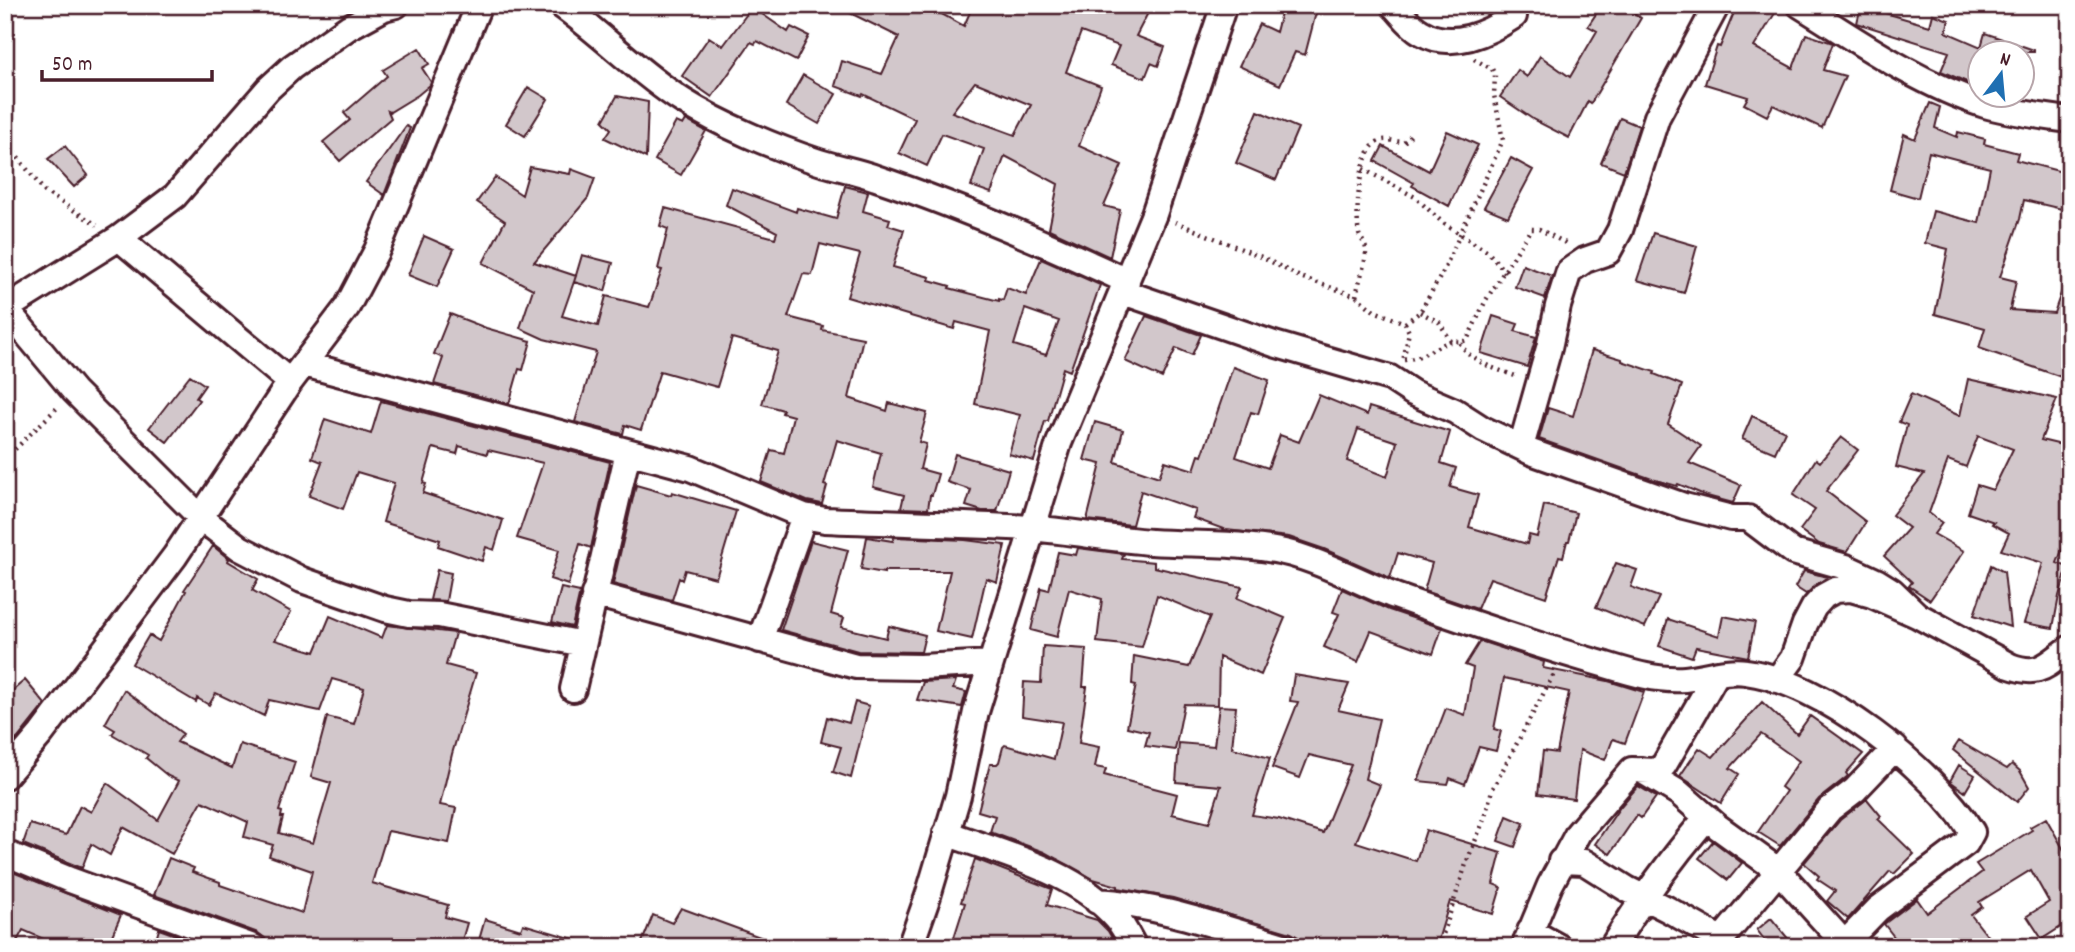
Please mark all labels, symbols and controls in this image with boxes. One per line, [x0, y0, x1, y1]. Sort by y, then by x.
scale bar [42, 38, 212, 82]
north arrow [1966, 38, 2036, 108]
text: N [1996, 47, 2013, 75]
text: 50 m [52, 51, 92, 81]

